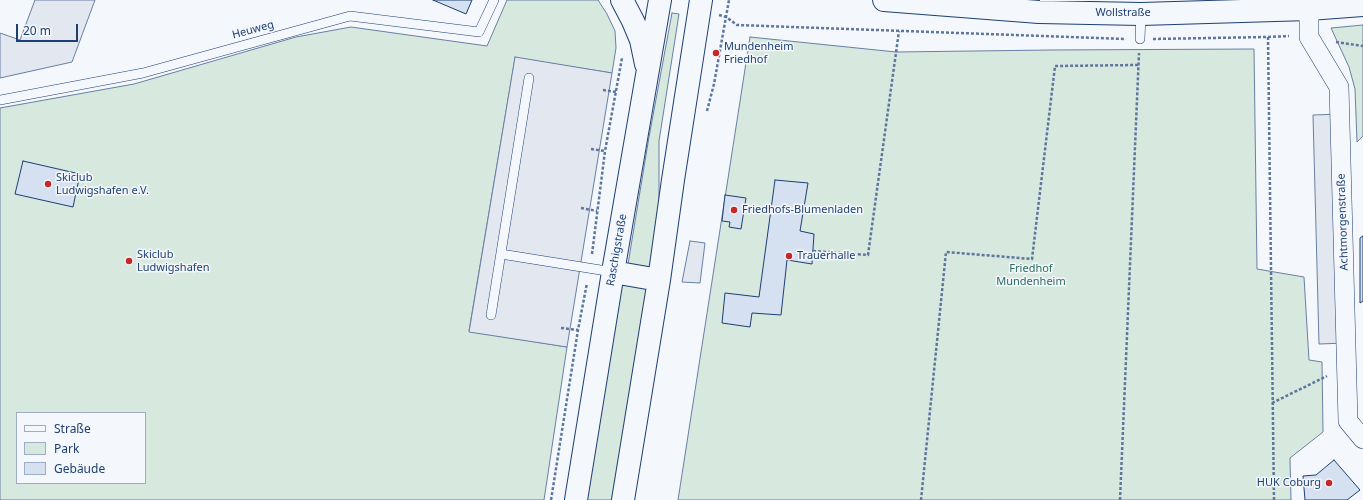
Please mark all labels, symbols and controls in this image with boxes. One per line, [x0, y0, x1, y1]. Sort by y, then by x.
street label: Wollstraße [1095, 6, 1151, 20]
scale bar [18, 16, 80, 42]
street label: Heuweg [231, 18, 275, 42]
text: 20 m [23, 22, 51, 39]
place label: Mundenheim Friedhof [724, 40, 793, 66]
marker: Mundenheim Friedhof [711, 48, 721, 58]
place label: Skiclub Ludwigshafen e.V. [56, 171, 149, 197]
street label: Achtmorgenstraße [1335, 173, 1351, 271]
marker: Skiclub Ludwigshafen e.V. [43, 179, 53, 189]
place label: Friedhofs-Blumenladen [742, 203, 863, 217]
marker: Friedhofs-Blumenladen [729, 205, 739, 215]
street label: Raschigstraße [604, 213, 630, 287]
place label: Skiclub Ludwigshafen [137, 248, 210, 274]
place label: Trauerhalle [797, 249, 855, 263]
marker: Trauerhalle [784, 251, 794, 261]
marker: Skiclub Ludwigshafen [124, 256, 134, 266]
park label: Friedhof Mundenheim [996, 262, 1066, 288]
legend [16, 412, 146, 484]
text: Straße [54, 420, 91, 437]
text: Park [54, 440, 79, 457]
text: Gebäude [54, 460, 105, 477]
place label: HUK Coburg [1257, 476, 1321, 490]
marker: HUK Coburg [1324, 478, 1334, 488]

